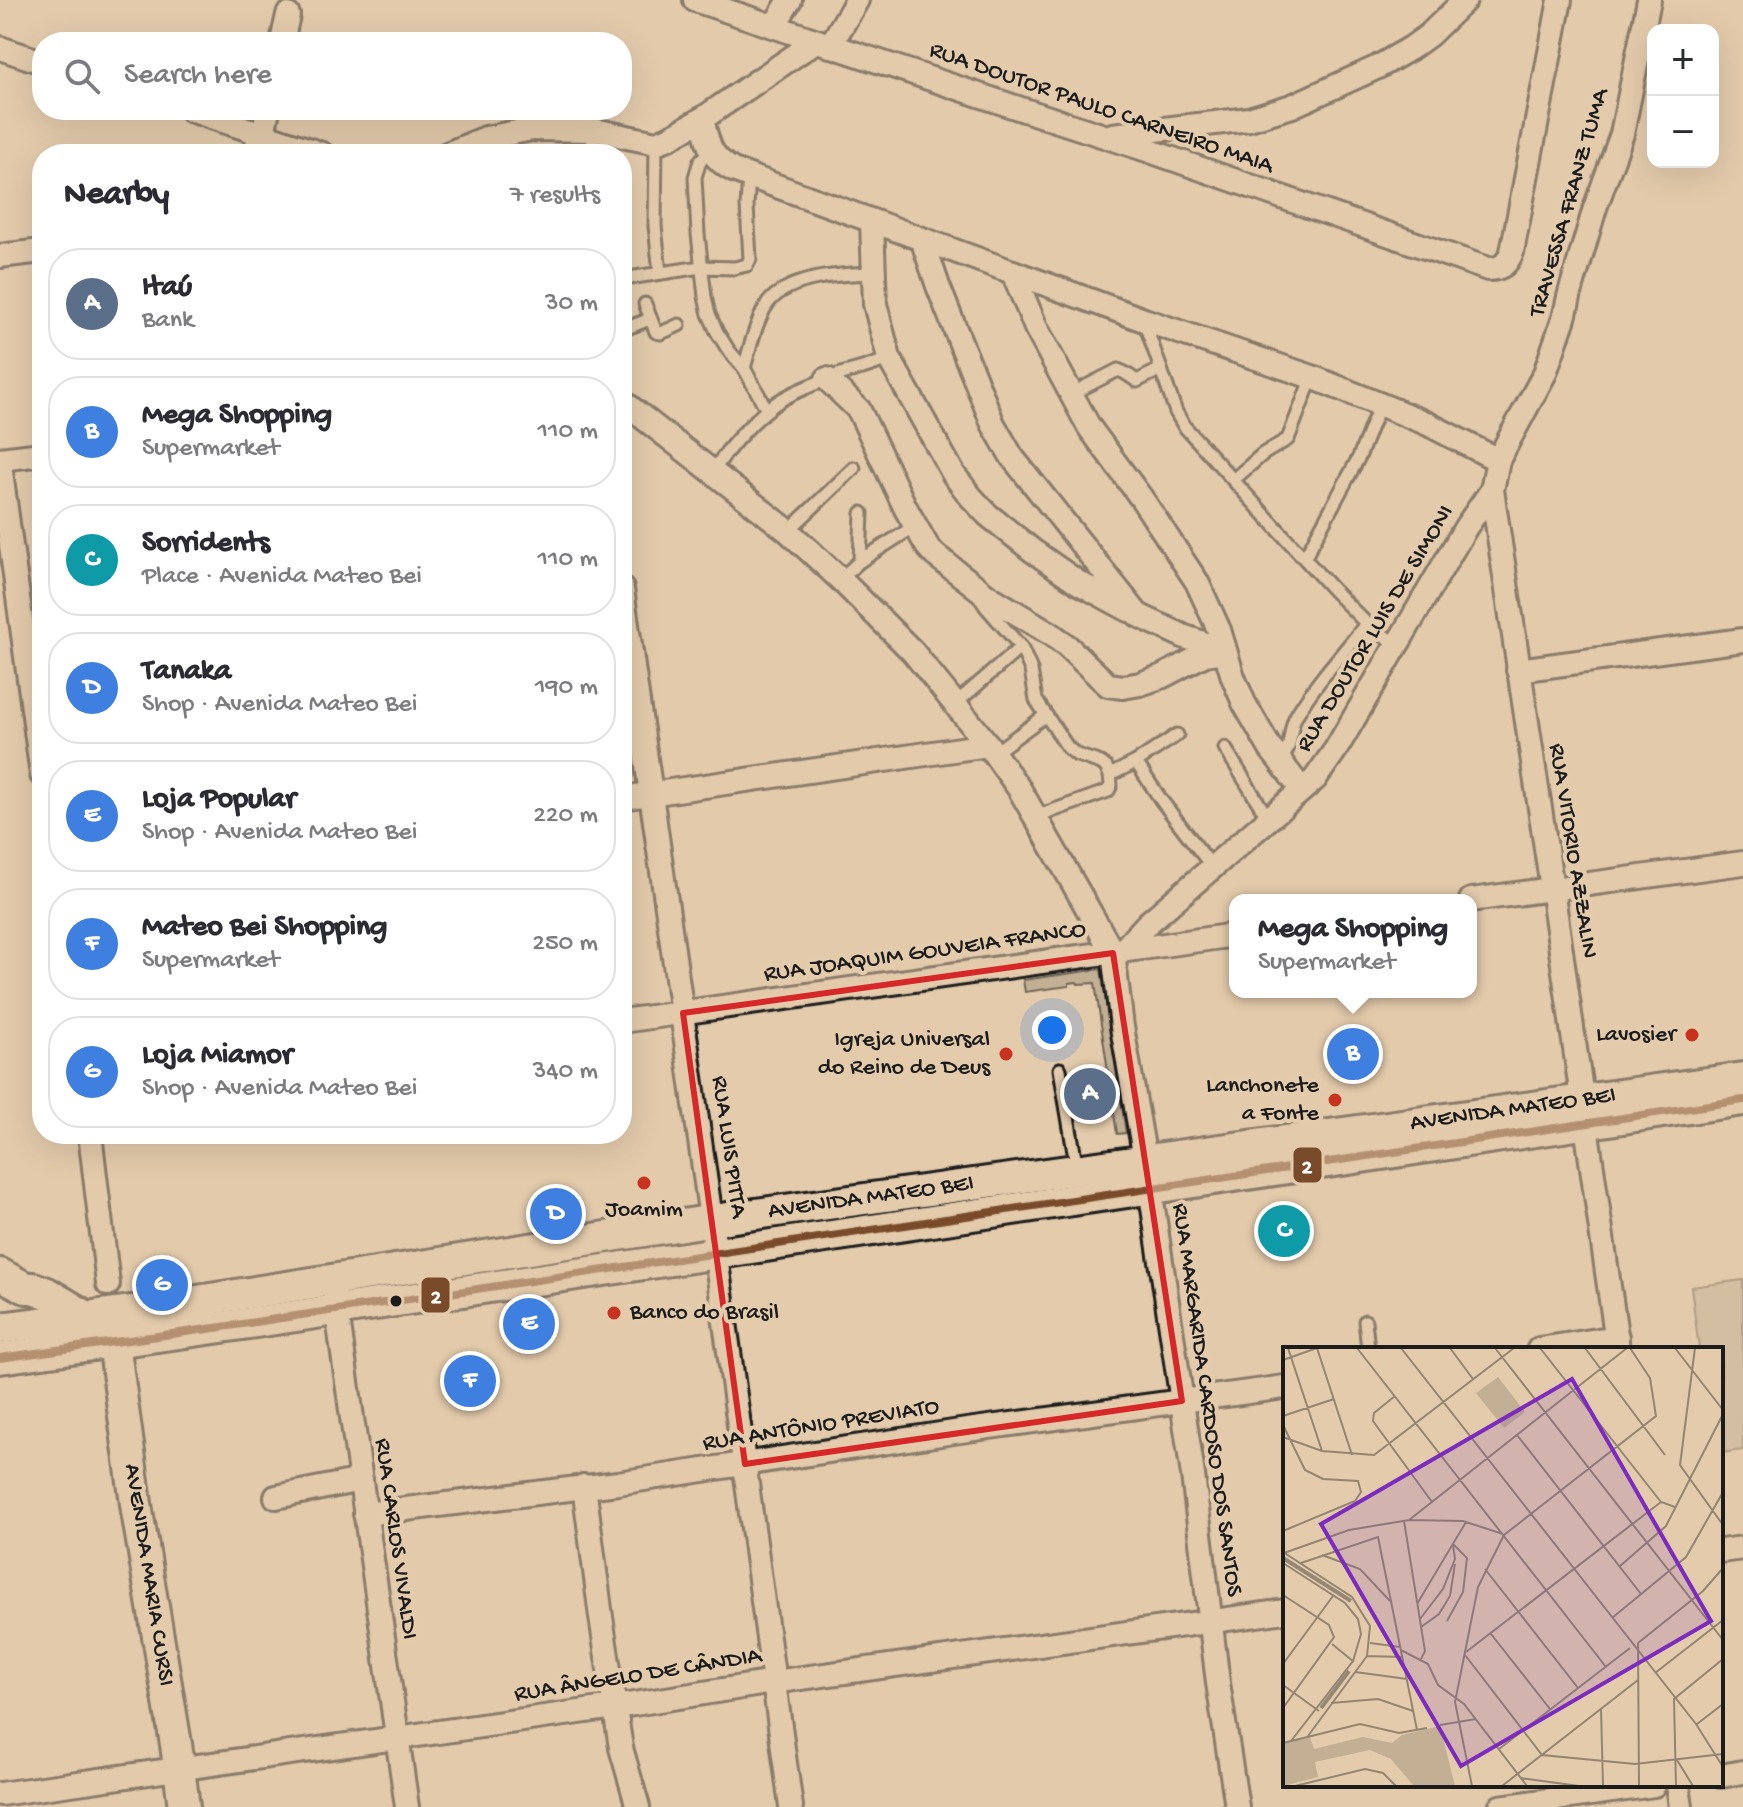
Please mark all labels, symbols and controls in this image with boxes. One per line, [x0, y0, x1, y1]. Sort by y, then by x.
map controls [1647, 24, 1719, 168]
button: + [1647, 24, 1719, 96]
search box [32, 32, 632, 120]
street label: RUA DOUTOR PAULO CARNEIRO MAIA [925, 36, 1279, 182]
icon: search [60, 54, 104, 98]
text: Search here [124, 59, 272, 94]
street label: TRAVESSA FRANZ TUMA [1523, 84, 1617, 322]
button: − [1647, 96, 1719, 168]
text: Nearby [64, 176, 169, 216]
text: 7 results [510, 181, 600, 212]
text: Itaú [142, 271, 192, 306]
text: A [84, 289, 100, 320]
text: 30 m [545, 289, 598, 320]
text: Bank [142, 306, 194, 337]
text: Mega Shopping [142, 399, 332, 434]
text: B [85, 417, 99, 448]
text: 110 m [538, 417, 598, 448]
text: Supermarket [142, 434, 279, 465]
street label: RUA DOUTOR LUIS DE SIMONI [1291, 500, 1461, 758]
text: Sorridents [142, 527, 270, 562]
text: C [85, 545, 99, 576]
text: 110 m [538, 545, 598, 576]
text: Place · Avenida Mateo Bei [142, 562, 422, 593]
text: Tanaka [142, 655, 231, 690]
text: D [84, 673, 100, 704]
text: 190 m [535, 673, 598, 704]
text: Shop · Avenida Mateo Bei [142, 690, 417, 721]
street label: RUA VITORIO AZZALIN [1541, 742, 1603, 960]
text: Loja Popular [142, 783, 296, 818]
text: E [84, 801, 100, 832]
text: 220 m [533, 801, 598, 832]
text: Shop · Avenida Mateo Bei [142, 818, 417, 849]
popup [1229, 894, 1477, 998]
text: Mateo Bei Shopping [142, 911, 387, 946]
text: Mega Shopping [1258, 913, 1448, 948]
street label: RUA JOAQUIM GOUVEIA FRANCO [762, 916, 1088, 990]
text: F [85, 929, 99, 960]
text: 250 m [532, 929, 598, 960]
text: Supermarket [142, 946, 279, 977]
text: Supermarket [1258, 948, 1395, 979]
your location [1032, 1010, 1072, 1050]
place label: Lavosier [1596, 1021, 1679, 1050]
pin: B [1327, 1024, 1379, 1084]
place label: Igreja Universal do Reino de Deus [818, 1026, 991, 1083]
marker: Lavosier [1683, 1026, 1701, 1044]
text: Loja Miamor [142, 1039, 293, 1074]
marker: Igreja Universal do Reino de Deus [997, 1045, 1015, 1063]
text: G [84, 1057, 100, 1088]
text: 340 m [533, 1057, 598, 1088]
pin: A [1064, 1064, 1116, 1124]
place label: Lanchonete a Fonte [1206, 1072, 1320, 1129]
text: Shop · Avenida Mateo Bei [142, 1074, 417, 1105]
street label: RUA LUIS PITTA [704, 1074, 753, 1222]
street label: AVENIDA MATEO BEI [1408, 1081, 1618, 1139]
marker: Lanchonete a Fonte [1326, 1091, 1344, 1109]
line badge: 2 [1292, 1146, 1323, 1184]
text: 2 [1302, 1156, 1313, 1182]
street label: AVENIDA MATEO BEI [766, 1169, 976, 1227]
marker: Joamim [635, 1174, 653, 1192]
pin: D [530, 1184, 582, 1244]
place label: Joamim [605, 1196, 683, 1225]
pin: C [1258, 1201, 1310, 1261]
street label: RUA MARGARIDA CARDOSO DOS SANTOS [1164, 1202, 1248, 1599]
pin: G [136, 1255, 188, 1315]
line badge: 2 [420, 1276, 451, 1314]
text: 2 [431, 1286, 442, 1312]
unlabelled marker [388, 1293, 404, 1309]
pin: E [503, 1294, 555, 1354]
place label: Banco do Brasil [629, 1299, 779, 1328]
marker: Banco do Brasil [605, 1304, 623, 1322]
inset map [1283, 1347, 1723, 1787]
pin: F [444, 1351, 496, 1411]
street label: RUA ANTÔNIO PREVIATO [701, 1393, 941, 1459]
street label: RUA CARLOS VIVALDI [367, 1437, 423, 1641]
street label: AVENIDA MARIA CURSI [116, 1462, 180, 1688]
street label: RUA ÂNGELO DE CÂNDIA [512, 1642, 765, 1710]

